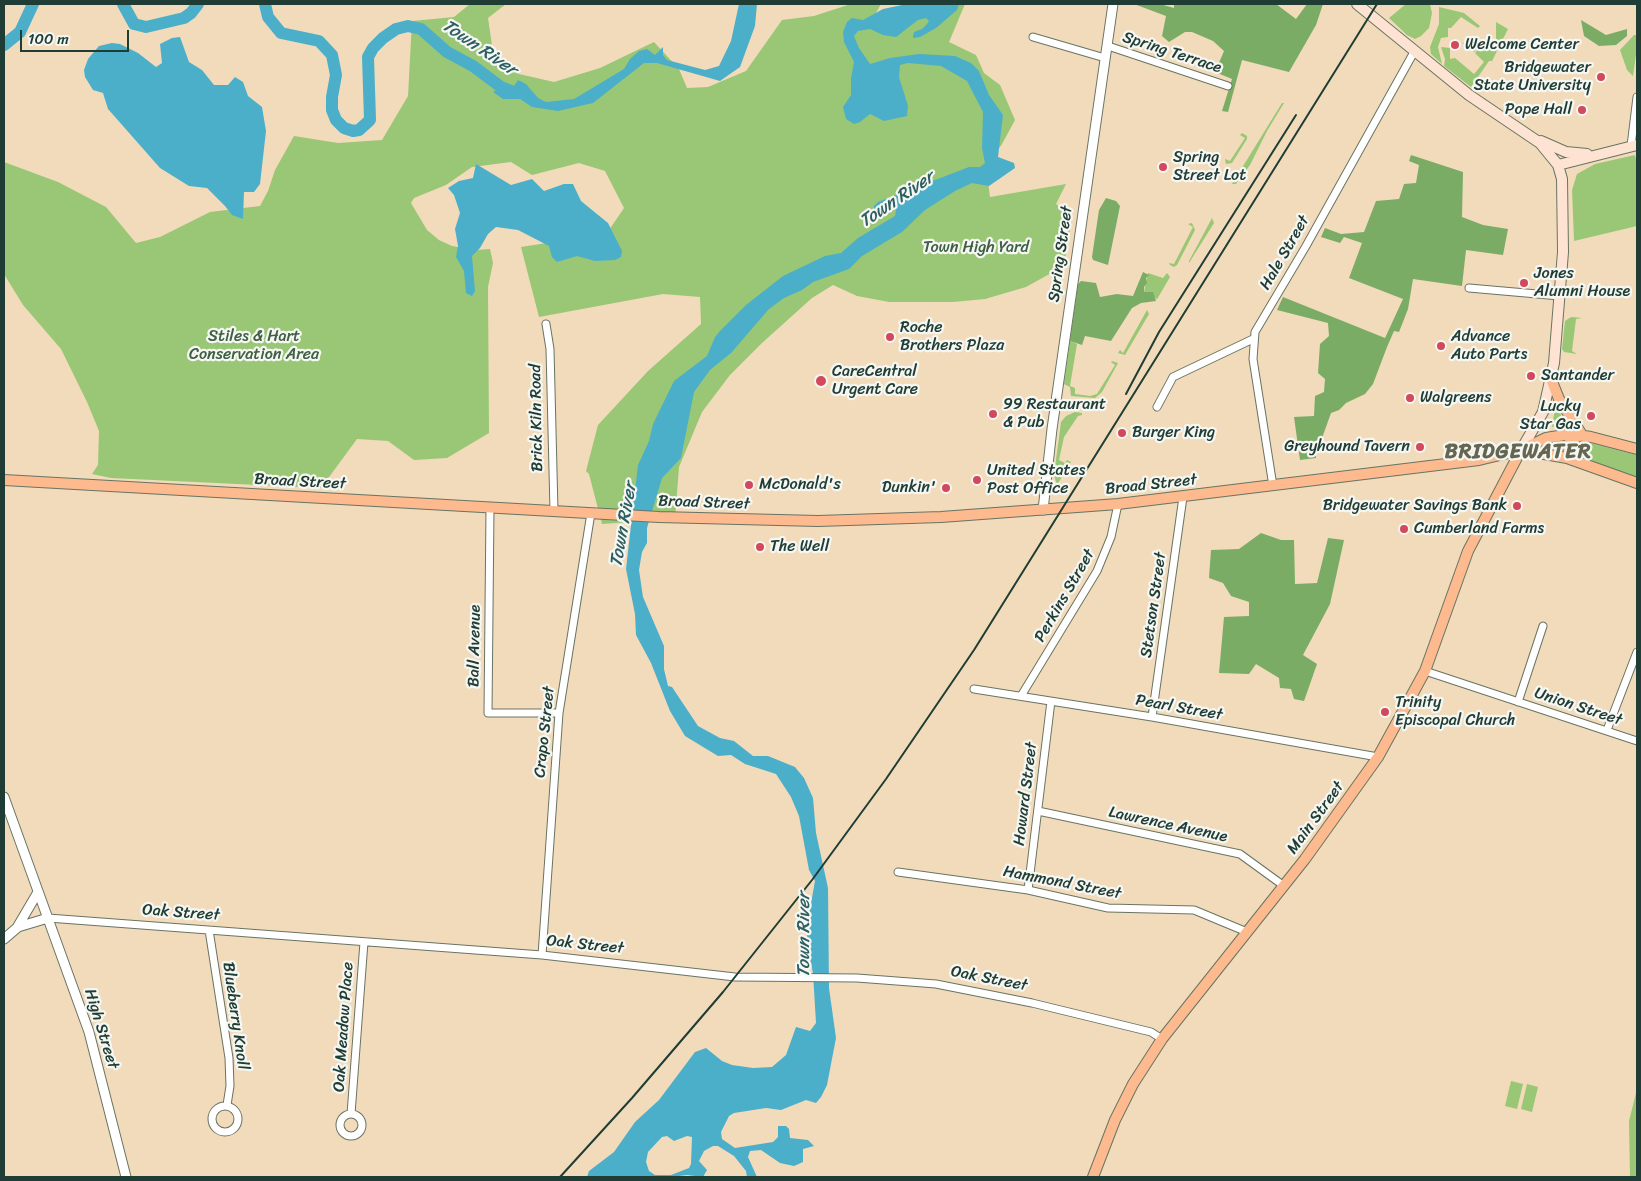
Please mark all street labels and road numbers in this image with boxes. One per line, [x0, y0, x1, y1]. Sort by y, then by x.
street label: Spring Terrace [1120, 28, 1224, 78]
street label: Spring Street [1045, 205, 1077, 303]
street label: Hale Street [1256, 212, 1314, 294]
street label: Brick Kiln Road [526, 364, 548, 472]
street label: Broad Street [254, 470, 346, 494]
street label: Broad Street [1104, 471, 1198, 499]
street label: Broad Street [658, 492, 750, 514]
street label: Perkins Street [1031, 546, 1099, 646]
street label: Stetson Street [1137, 551, 1171, 659]
street label: Ball Avenue [465, 605, 485, 687]
street label: Union Street [1532, 684, 1624, 730]
street label: Crapo Street [531, 685, 559, 779]
street label: Pearl Street [1134, 691, 1224, 725]
street label: Howard Street [1010, 741, 1042, 847]
street label: Main Street [1283, 778, 1349, 858]
street label: Lawrence Avenue [1107, 803, 1229, 847]
street label: Hammond Street [1001, 862, 1123, 904]
street label: Oak Street [142, 901, 220, 925]
street label: Oak Street [545, 931, 625, 959]
street label: Blueberry Knoll [218, 961, 252, 1071]
street label: Oak Meadow Place [330, 961, 358, 1093]
street label: Oak Street [949, 962, 1029, 996]
street label: High Street [80, 987, 122, 1071]

